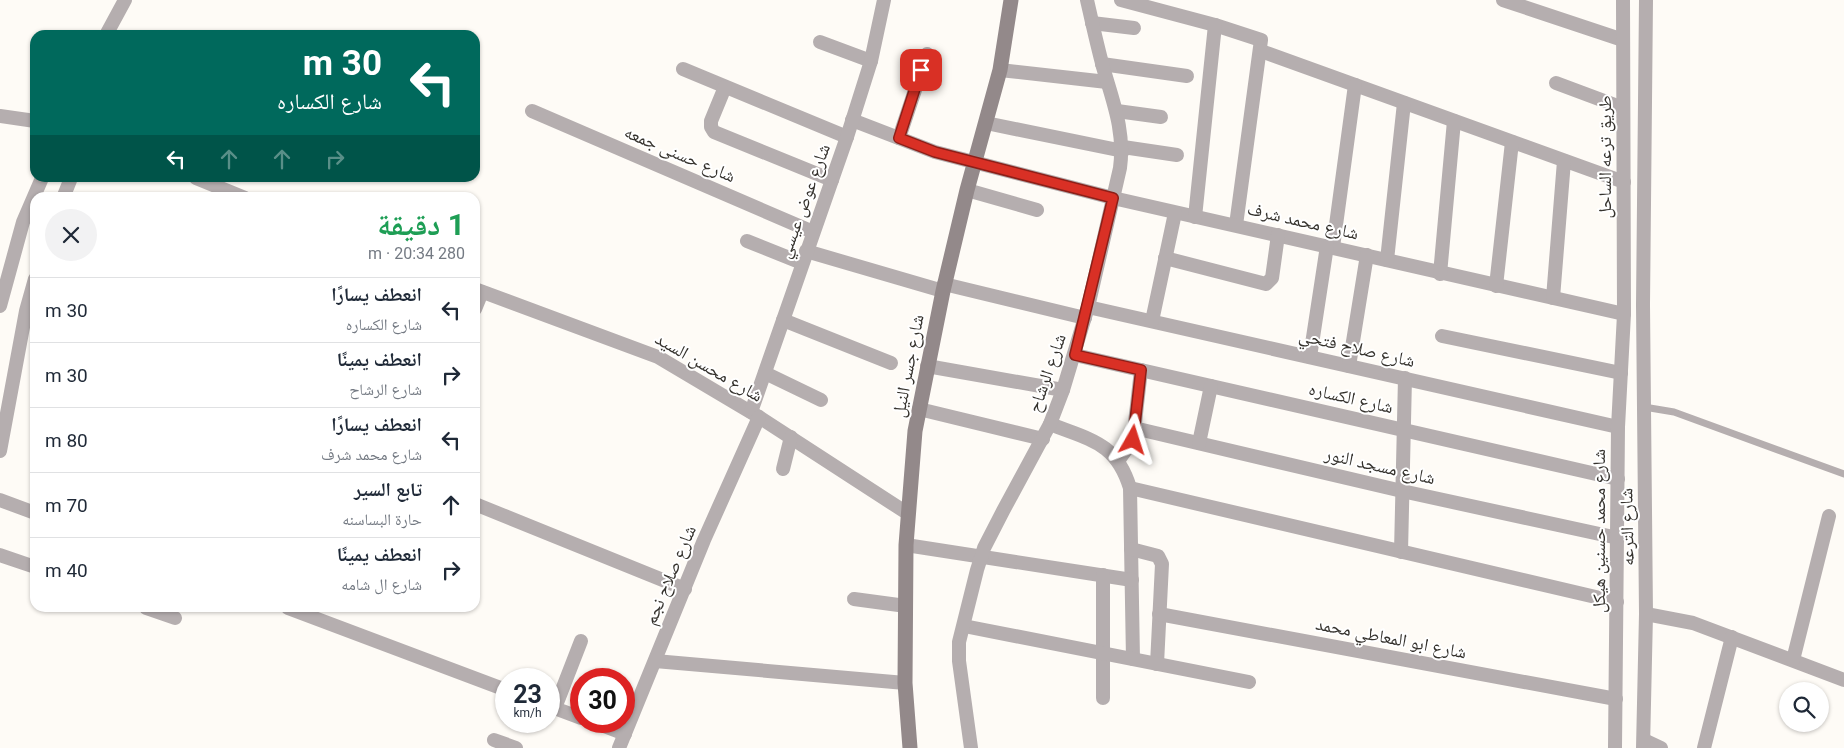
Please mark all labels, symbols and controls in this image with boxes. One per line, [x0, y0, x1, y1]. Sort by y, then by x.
text: 30 m [303, 43, 382, 84]
pin [900, 49, 942, 91]
icon: left [400, 50, 465, 115]
icon: arrive [907, 56, 935, 84]
text: شارع الكساره [277, 89, 382, 114]
street label: طريق ترعه الساحل [1594, 95, 1616, 219]
street label: شارع حسنى جمعه [621, 121, 739, 187]
street label: شارع عوض عيسي [773, 141, 838, 262]
icon: left [162, 145, 190, 173]
icon: ahead [215, 145, 243, 173]
icon: ahead [268, 145, 296, 173]
icon: right [321, 145, 349, 173]
street label: شارع محمد شرف [1245, 197, 1361, 245]
text: 1 دقيقة [377, 207, 465, 242]
button: close [45, 209, 97, 261]
text: 280 m · 20:34 [368, 244, 465, 263]
text: انعطف يسارًا [331, 283, 422, 306]
icon: left [437, 296, 465, 324]
text: 30 m [45, 299, 88, 322]
street label: شارع جسر النيل [887, 313, 929, 419]
text: شارع الكساره [346, 315, 422, 334]
street label: شارع صلاح فتحي [1296, 324, 1417, 375]
street label: شارع محسن السيد [651, 327, 767, 407]
street label: شارع الرشاح [1023, 331, 1072, 416]
text: انعطف يمينًا [337, 348, 422, 371]
icon: right [437, 361, 465, 389]
text: 30 m [45, 364, 88, 387]
street label: شارع الكساره [1307, 378, 1395, 418]
text: شارع الرشاح [349, 380, 422, 399]
text: انعطف يسارًا [331, 413, 422, 436]
position arrow [1106, 413, 1158, 465]
icon: left [437, 426, 465, 454]
text: 80 m [45, 429, 88, 452]
street label: شارع مسجد النور [1322, 442, 1437, 489]
text: شارع محمد شرف [321, 445, 422, 464]
street label: شارع محمد حسنين هيكل [1588, 449, 1610, 613]
text: تابع السير [354, 478, 422, 501]
street label: شارع الترعه [1615, 488, 1639, 566]
icon: ahead [437, 491, 465, 519]
text: 70 m [45, 494, 88, 517]
text: حارة البساسنه [342, 510, 422, 529]
street label: شارع صلاح نجم [639, 522, 702, 629]
text: انعطف يمينًا [337, 543, 422, 566]
icon: right [437, 556, 465, 584]
text: 40 m [45, 559, 88, 582]
text: شارع ال شامه [341, 575, 422, 594]
street label: شارع ابو المعاطي محمد [1313, 613, 1468, 667]
speed limit sign: 30 [570, 668, 635, 733]
text: 23 [513, 680, 542, 709]
map controls [1779, 682, 1829, 732]
button: search [1779, 682, 1829, 732]
text: km/h [513, 706, 542, 720]

